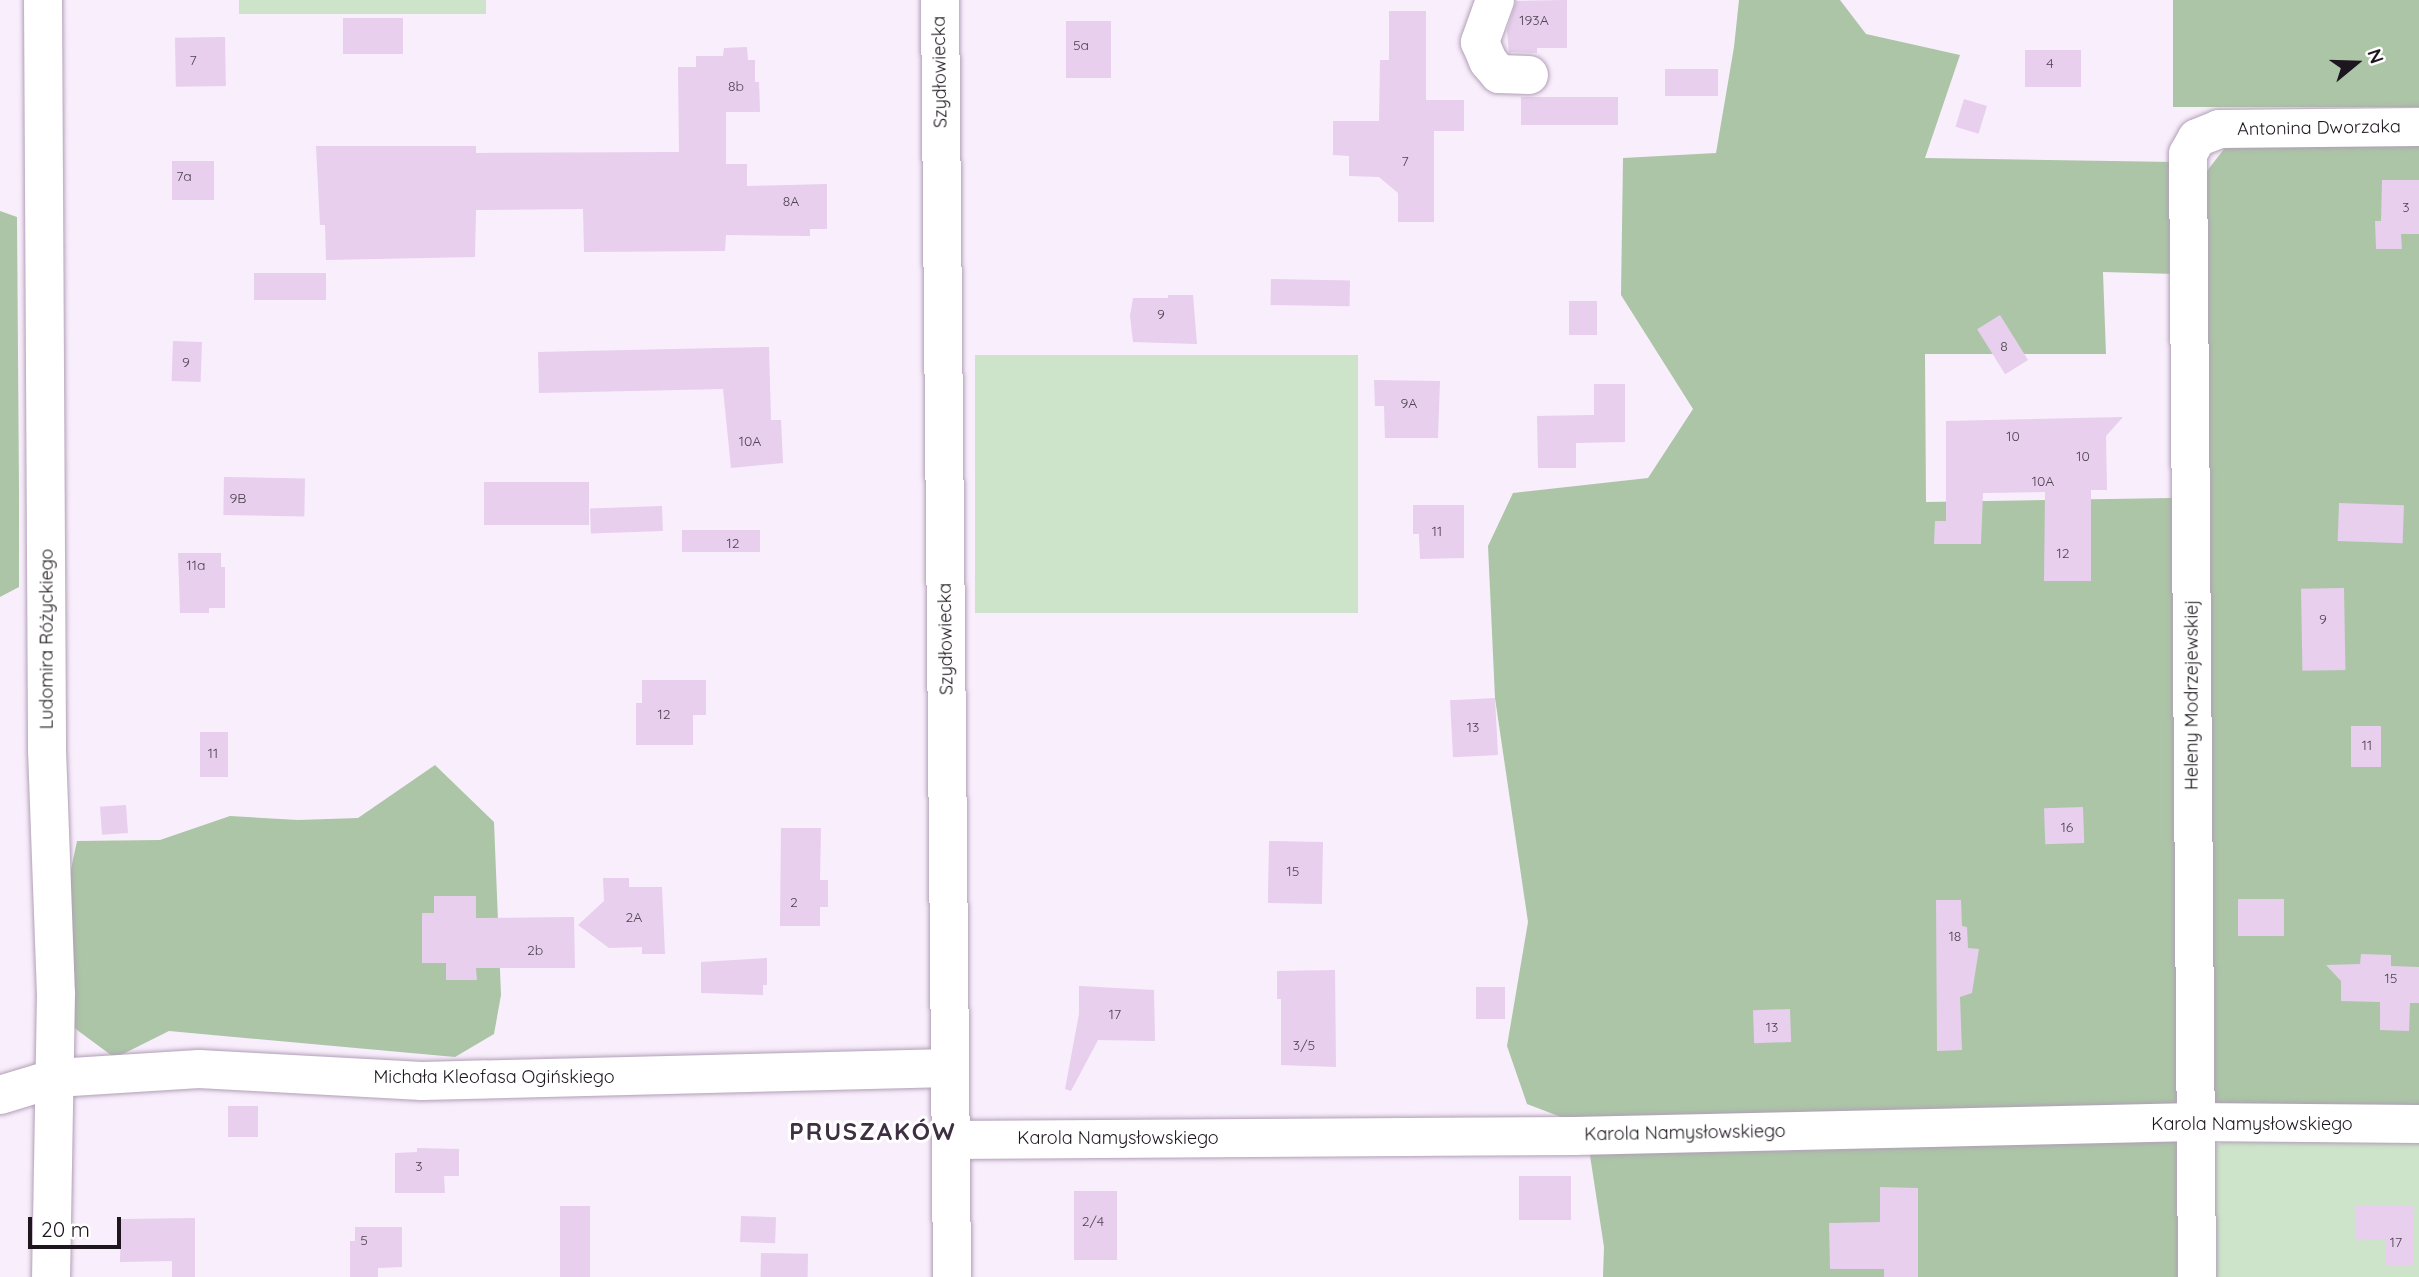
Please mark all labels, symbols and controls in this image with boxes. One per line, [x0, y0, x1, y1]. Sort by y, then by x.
house number: 193A [1519, 12, 1549, 28]
street label: Szydłowiecka [928, 16, 952, 128]
north arrow [2321, 28, 2391, 98]
house number: 5a [1073, 37, 1089, 53]
text: N [2362, 46, 2389, 67]
house number: 7 [189, 52, 197, 68]
house number: 4 [2046, 55, 2054, 71]
house number: 8b [728, 78, 744, 94]
street label: Antonina Dworzaka [2237, 116, 2401, 140]
house number: 7 [1401, 153, 1409, 169]
house number: 7a [176, 168, 192, 184]
house number: 8A [783, 193, 799, 209]
house number: 3 [2402, 199, 2410, 215]
house number: 9 [1157, 306, 1165, 322]
house number: 8 [2000, 338, 2008, 354]
house number: 9 [182, 354, 190, 370]
house number: 9A [1401, 395, 1417, 411]
house number: 10 [2006, 428, 2020, 444]
house number: 10A [739, 433, 761, 449]
house number: 10 [2076, 448, 2090, 464]
house number: 10A [2032, 473, 2054, 489]
house number: 9B [230, 490, 246, 506]
house number: 11 [1432, 523, 1442, 539]
house number: 12 [727, 535, 739, 551]
house number: 12 [2057, 545, 2069, 561]
street label: Ludomira Różyckiego [36, 549, 58, 729]
house number: 11a [187, 557, 205, 573]
street label: Szydłowiecka [934, 583, 958, 695]
street label: Heleny Modrzejewskiej [2181, 600, 2203, 790]
house number: 9 [2319, 611, 2327, 627]
house number: 12 [658, 706, 670, 722]
house number: 13 [1467, 719, 1479, 735]
house number: 11 [2362, 737, 2372, 753]
house number: 11 [208, 745, 218, 761]
house number: 16 [2061, 819, 2073, 835]
house number: 15 [1287, 863, 1299, 879]
house number: 2 [790, 894, 798, 910]
house number: 2A [626, 909, 642, 925]
house number: 18 [1949, 928, 1961, 944]
house number: 2b [527, 942, 543, 958]
house number: 15 [2385, 970, 2397, 986]
house number: 17 [1109, 1006, 1121, 1022]
house number: 13 [1766, 1019, 1778, 1035]
house number: 3/5 [1293, 1037, 1315, 1053]
street label: Michała Kleofasa Ogińskiego [373, 1066, 615, 1088]
street label: Karola Namysłowskiego [2151, 1113, 2353, 1135]
district label: PRUSZAKÓW [790, 1118, 956, 1146]
street label: Karola Namysłowskiego [1584, 1120, 1786, 1146]
street label: Karola Namysłowskiego [1017, 1127, 1219, 1149]
house number: 3 [415, 1158, 423, 1174]
scale bar [32, 1204, 124, 1248]
house number: 2/4 [1082, 1213, 1104, 1229]
text: 20 m [41, 1216, 90, 1242]
house number: 5 [360, 1232, 368, 1248]
house number: 17 [2390, 1234, 2402, 1250]

